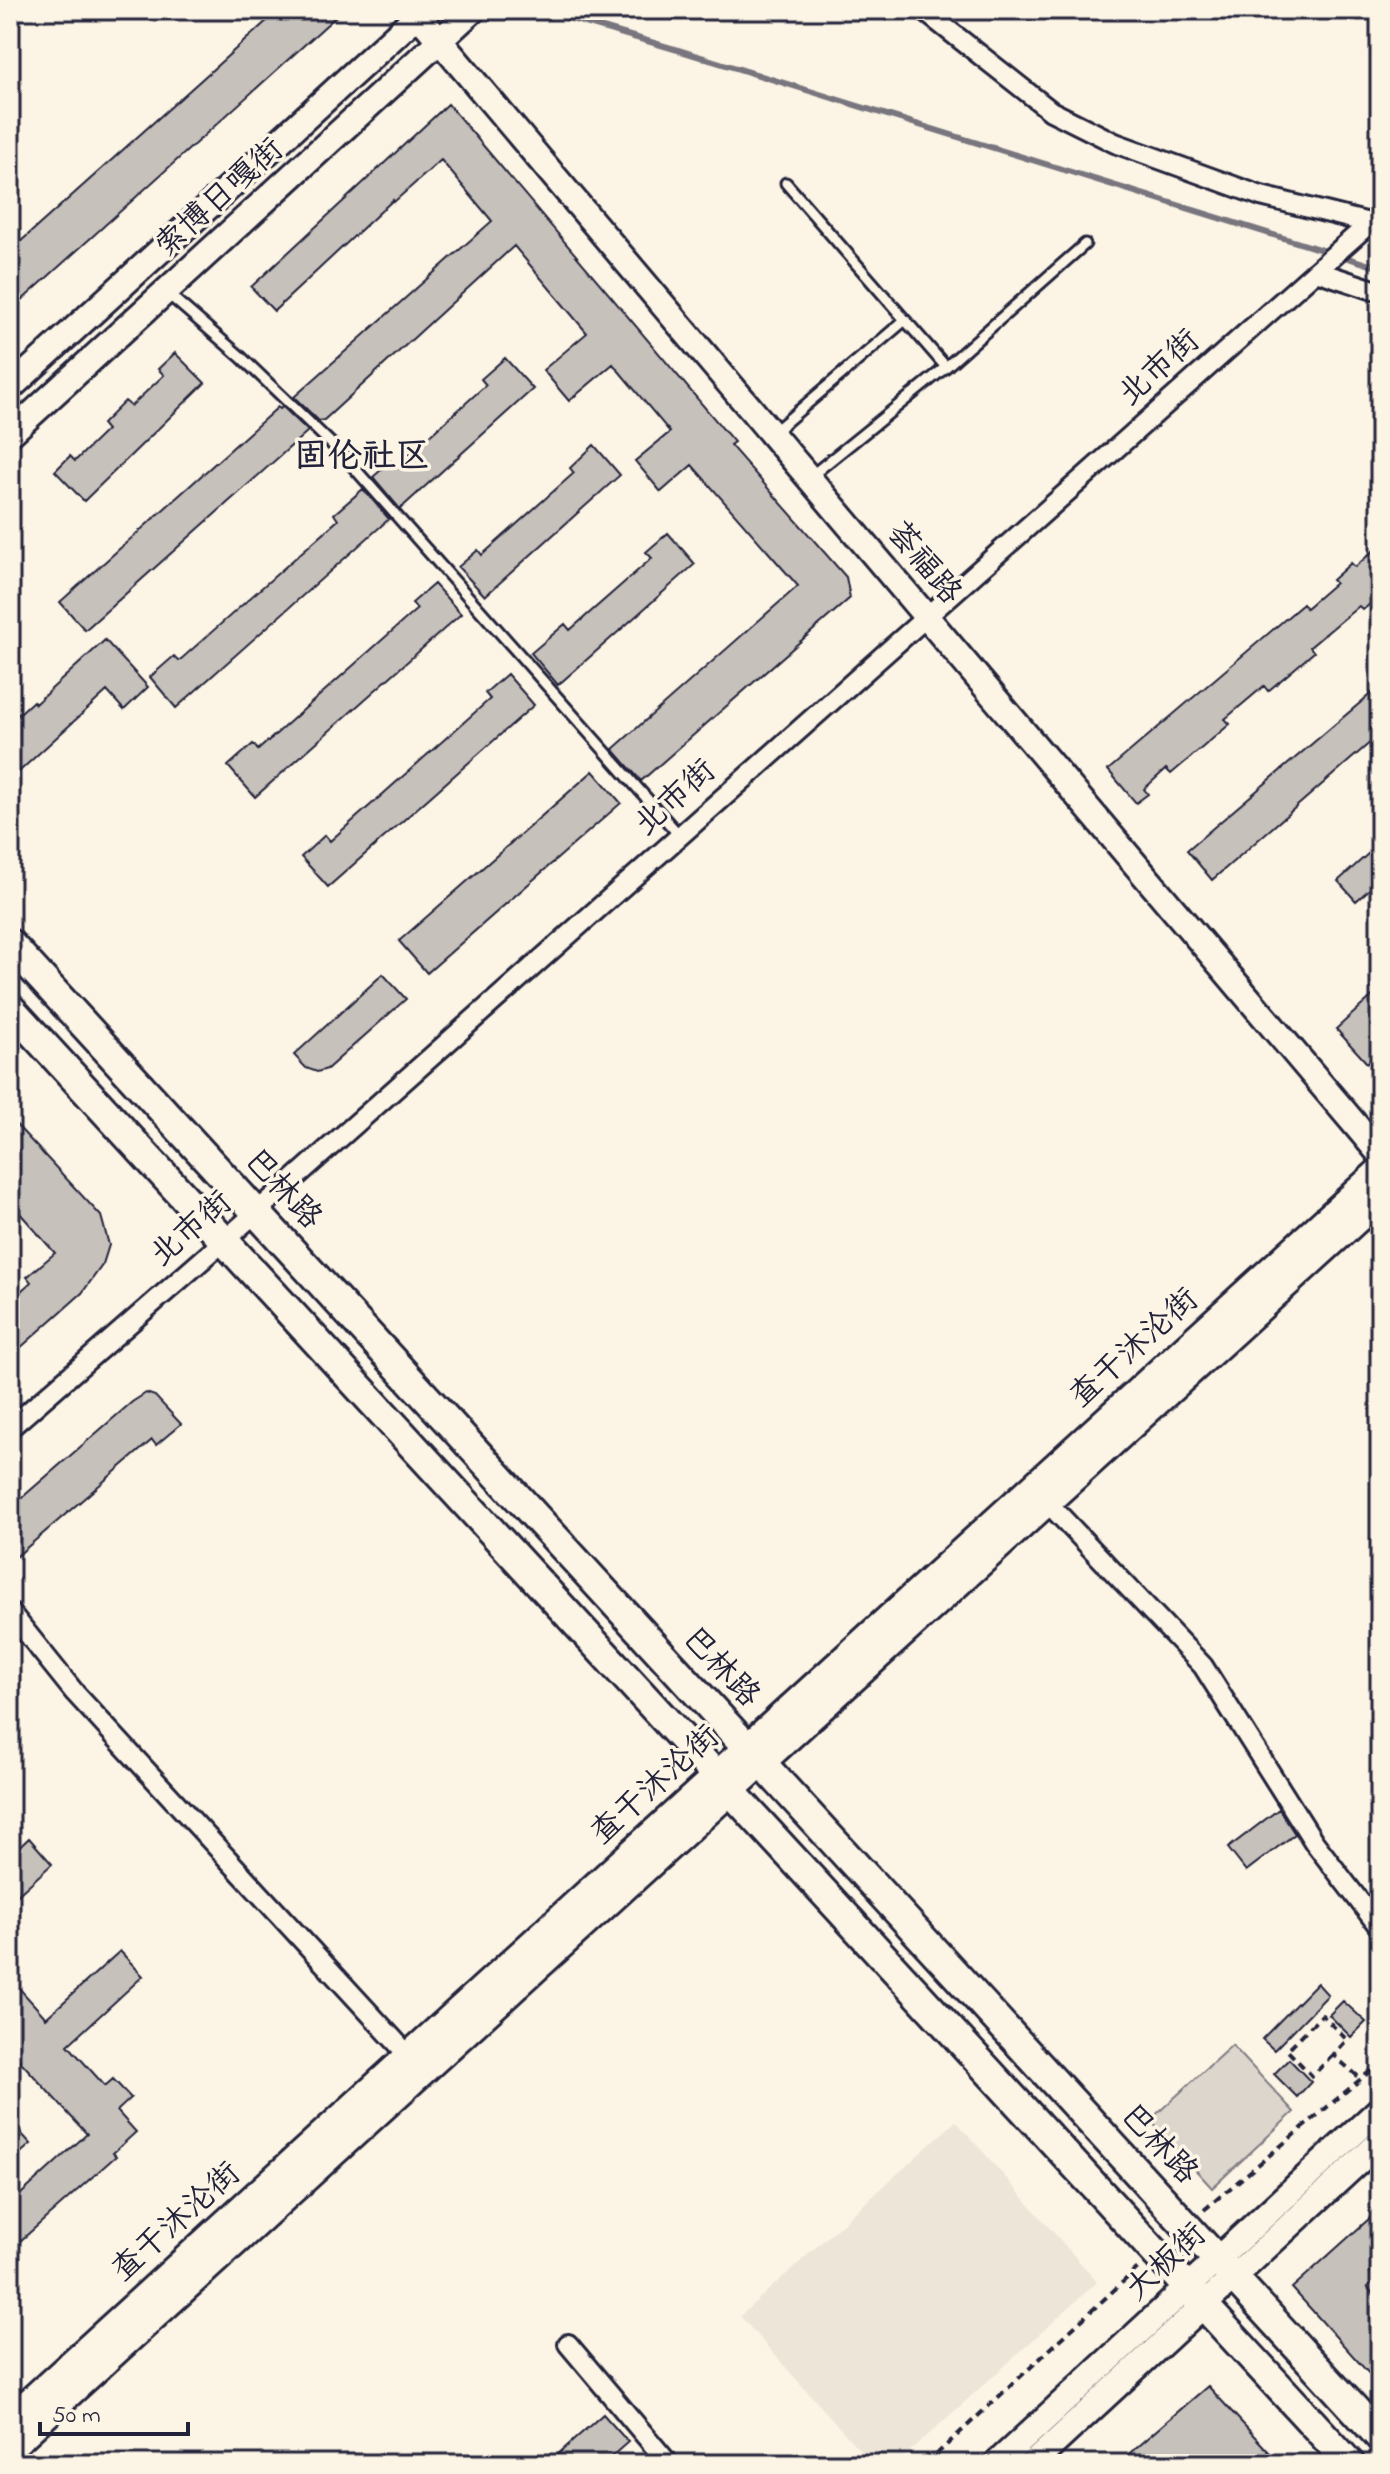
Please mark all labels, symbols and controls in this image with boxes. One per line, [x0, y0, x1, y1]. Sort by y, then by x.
street label: 索博日嘎街 [145, 128, 295, 270]
street label: 北市街 [1109, 319, 1211, 419]
district label: 固伦社区 [294, 433, 430, 483]
street label: 荟福路 [874, 512, 972, 616]
street label: 北市街 [625, 749, 727, 849]
street label: 巴林路 [232, 1139, 332, 1241]
street label: 北市街 [140, 1181, 244, 1279]
street label: 查干沐沦街 [1060, 1278, 1210, 1420]
street label: 巴林路 [670, 1617, 770, 1719]
street label: 查干沐沦街 [581, 1715, 731, 1857]
street label: 巴林路 [1108, 2094, 1208, 2196]
street label: 查干沐沦街 [102, 2152, 252, 2294]
street label: 大板街 [1116, 2213, 1218, 2313]
scale bar [40, 2386, 188, 2436]
text: 50 m [52, 2399, 101, 2434]

